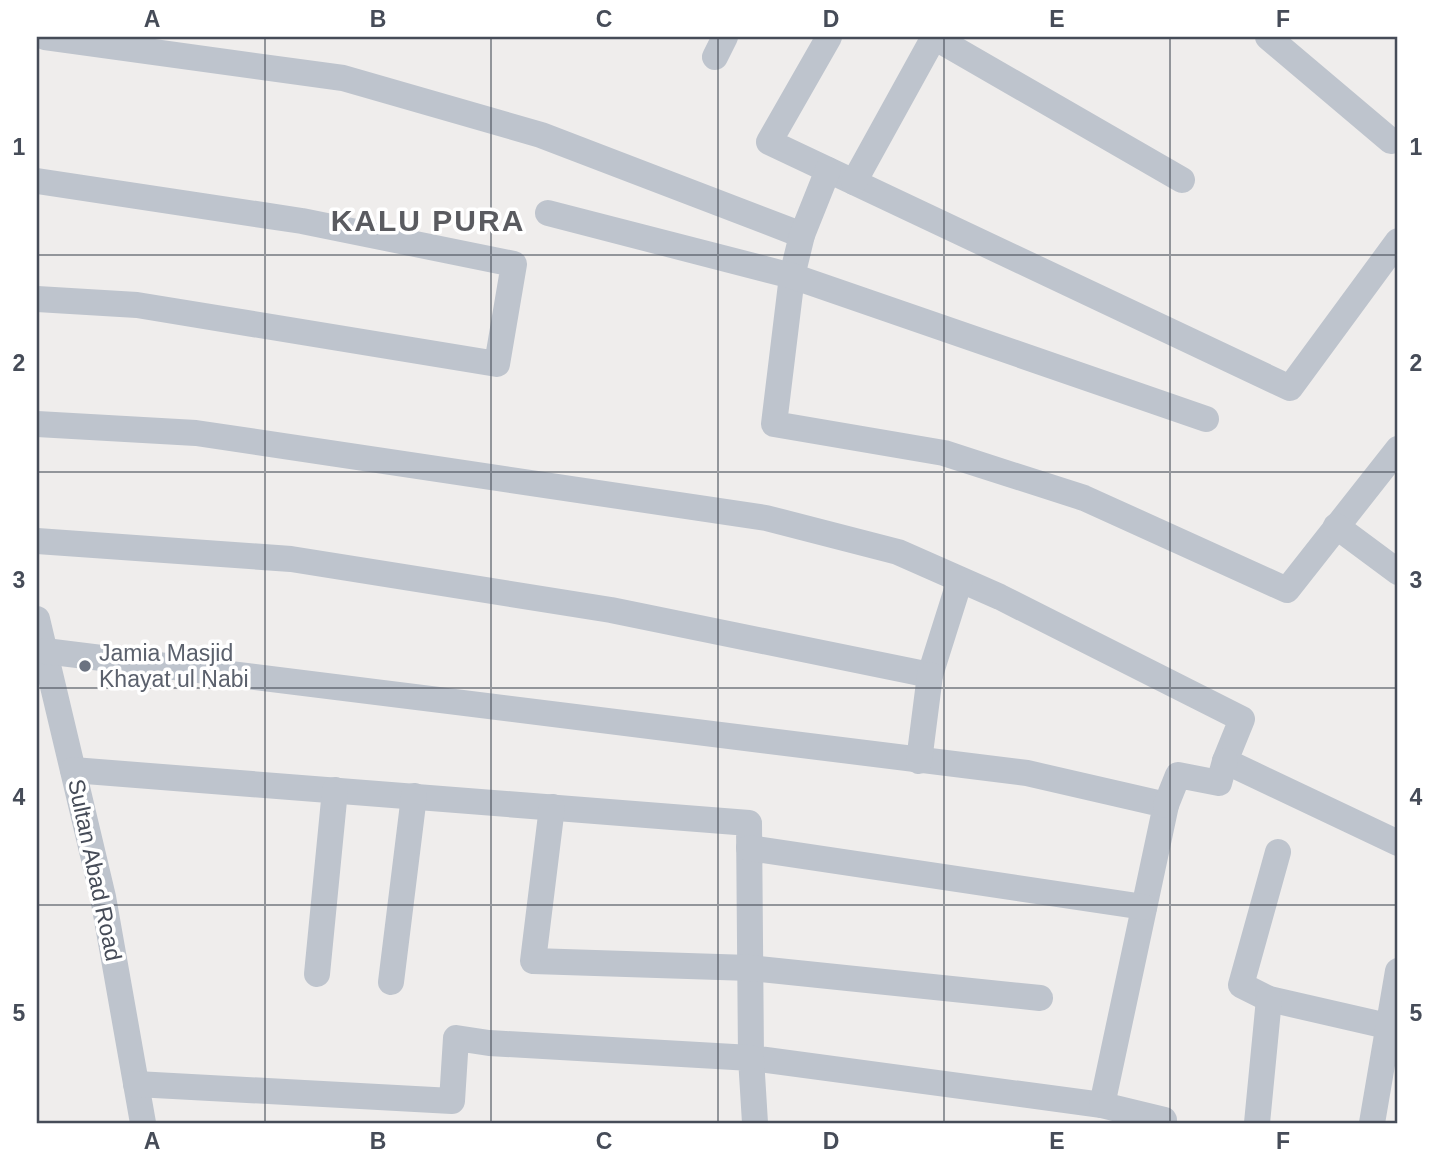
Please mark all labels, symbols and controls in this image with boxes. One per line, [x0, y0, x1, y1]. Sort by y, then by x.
text: A [144, 6, 160, 32]
text: B [370, 6, 386, 32]
text: C [596, 6, 612, 32]
text: D [823, 6, 839, 32]
text: E [1049, 6, 1065, 32]
text: F [1276, 6, 1290, 32]
text: 1 [13, 134, 26, 160]
text: 1 [1410, 134, 1423, 160]
district label: KALU PURA [331, 204, 525, 237]
text: 2 [13, 350, 25, 376]
text: 2 [1410, 350, 1422, 376]
text: 3 [13, 567, 25, 593]
text: 3 [1410, 567, 1422, 593]
place label: Jamia Masjid Khayat ul Nabi [99, 640, 249, 692]
marker: Jamia Masjid Khayat ul Nabi [77, 658, 93, 674]
street label: Sultan Abad Road [63, 777, 127, 963]
text: 4 [13, 784, 26, 810]
text: 4 [1410, 784, 1423, 810]
text: 5 [13, 1000, 26, 1026]
text: 5 [1410, 1000, 1423, 1026]
text: A [144, 1128, 160, 1154]
text: B [370, 1128, 386, 1154]
text: C [596, 1128, 612, 1154]
text: D [823, 1128, 839, 1154]
text: E [1049, 1128, 1065, 1154]
text: F [1276, 1128, 1290, 1154]

